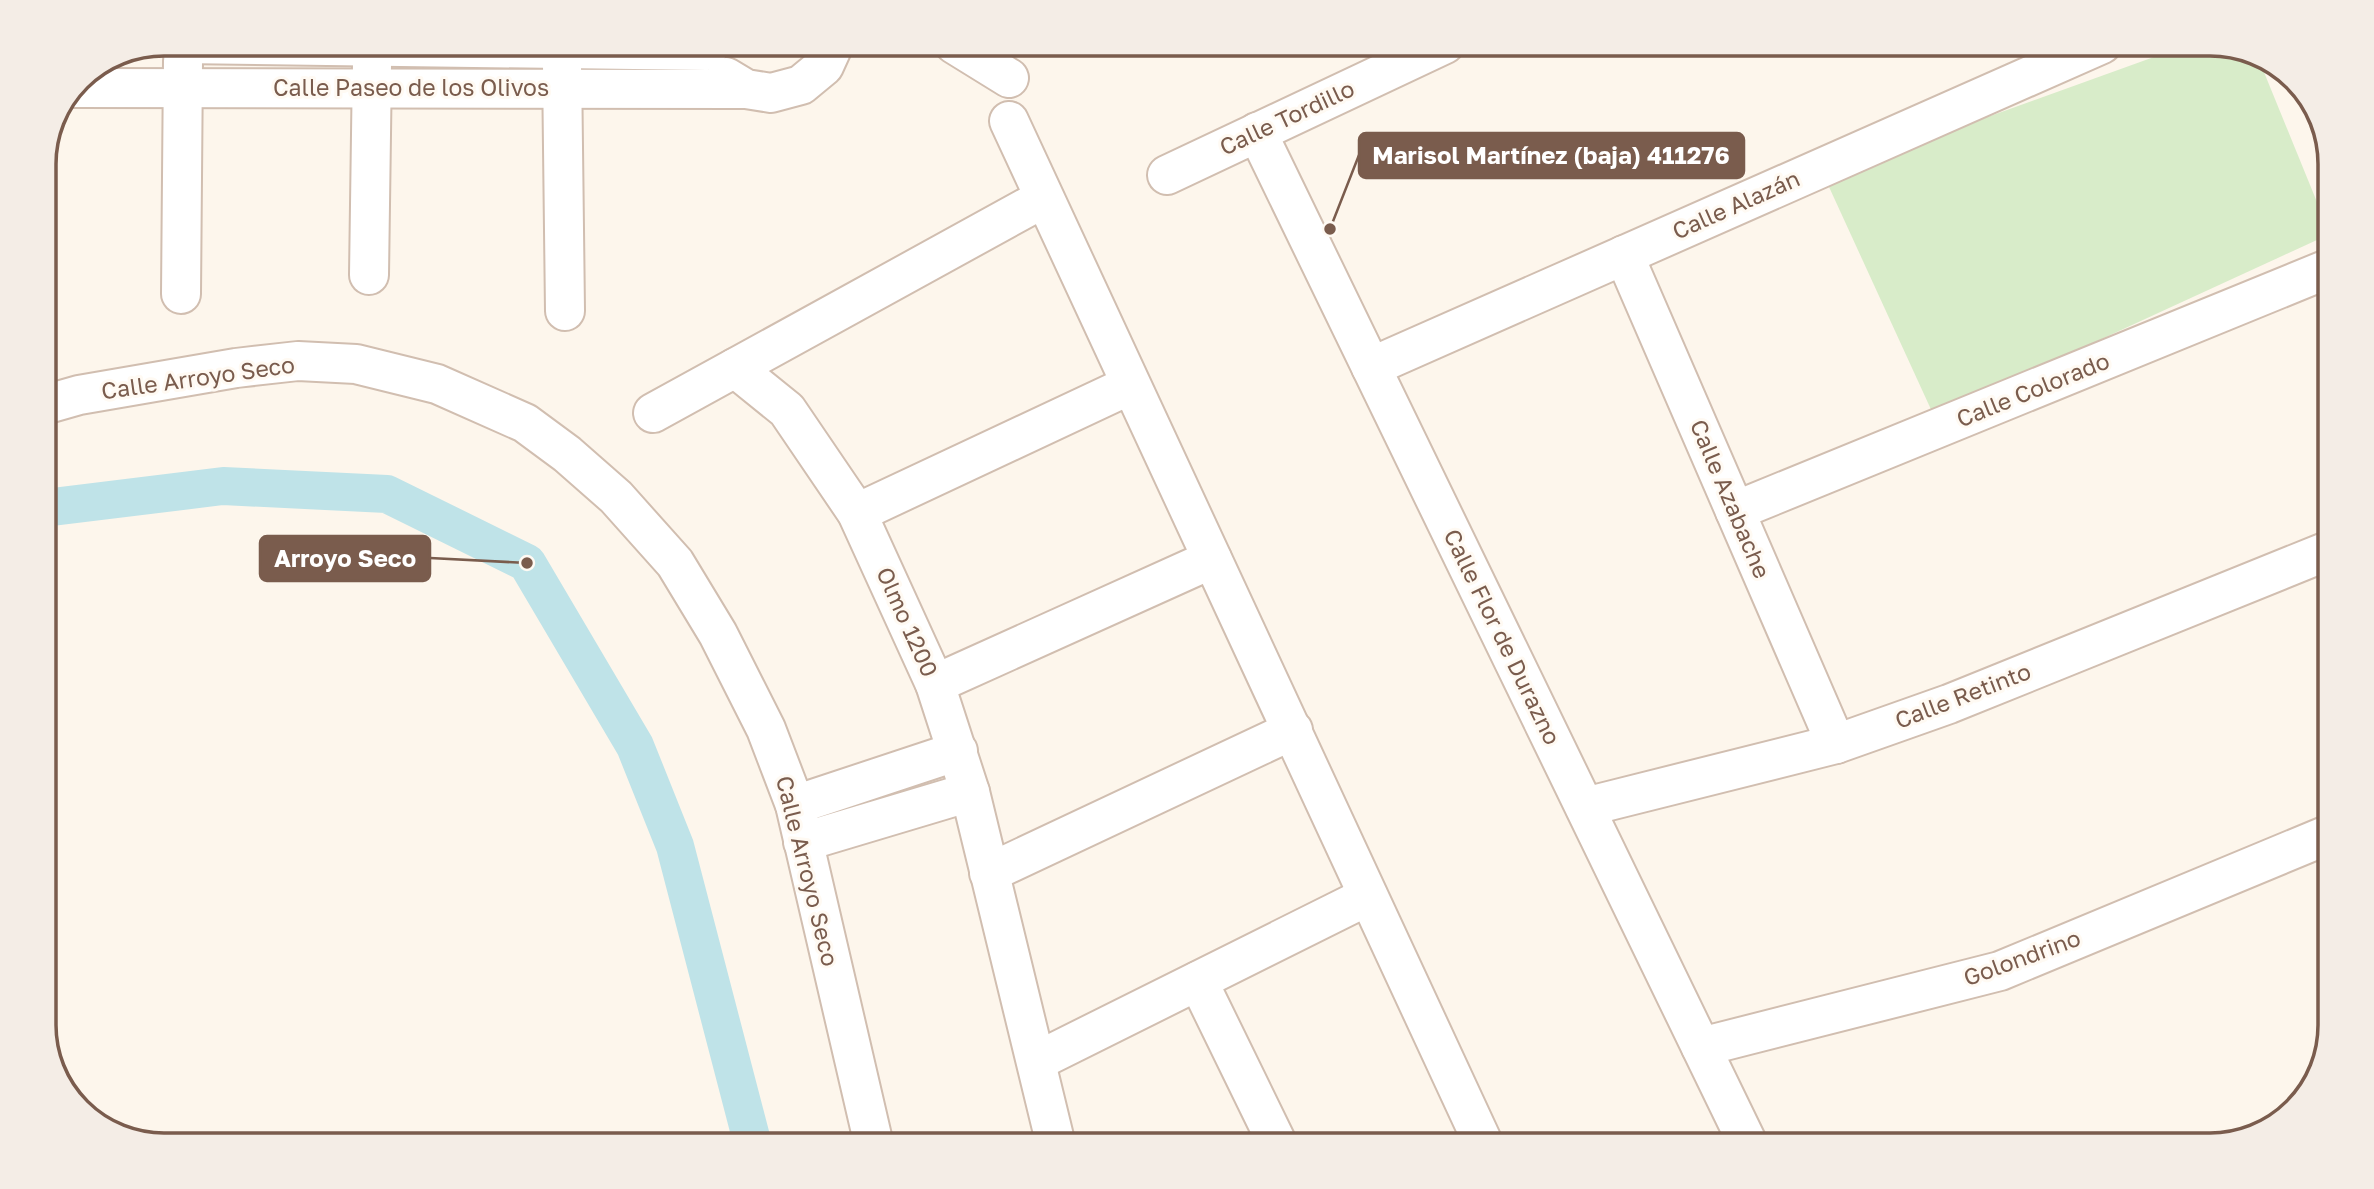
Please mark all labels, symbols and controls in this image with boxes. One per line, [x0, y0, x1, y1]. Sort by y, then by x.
street label: Calle Paseo de los Olivos [273, 73, 549, 101]
street label: Calle Tordillo [1215, 74, 1358, 161]
callout: Marisol Martínez (baja) 411276 [1359, 133, 1744, 178]
text: Marisol Martínez (baja) 411276 [1372, 140, 1730, 169]
street label: Calle Alazán [1668, 164, 1804, 245]
street label: Calle Colorado [1952, 346, 2113, 432]
street label: Calle Arroyo Seco [99, 350, 296, 404]
street label: Calle Azabache [1685, 415, 1777, 582]
street label: Calle Flor de Durazno [1439, 524, 1567, 749]
callout: Arroyo Seco [260, 536, 430, 581]
text: Arroyo Seco [274, 543, 416, 572]
street label: Olmo 1200 [871, 562, 945, 681]
street label: Calle Retinto [1891, 656, 2035, 734]
street label: Calle Arroyo Seco [771, 773, 845, 969]
street label: Golondrino [1959, 923, 2084, 991]

